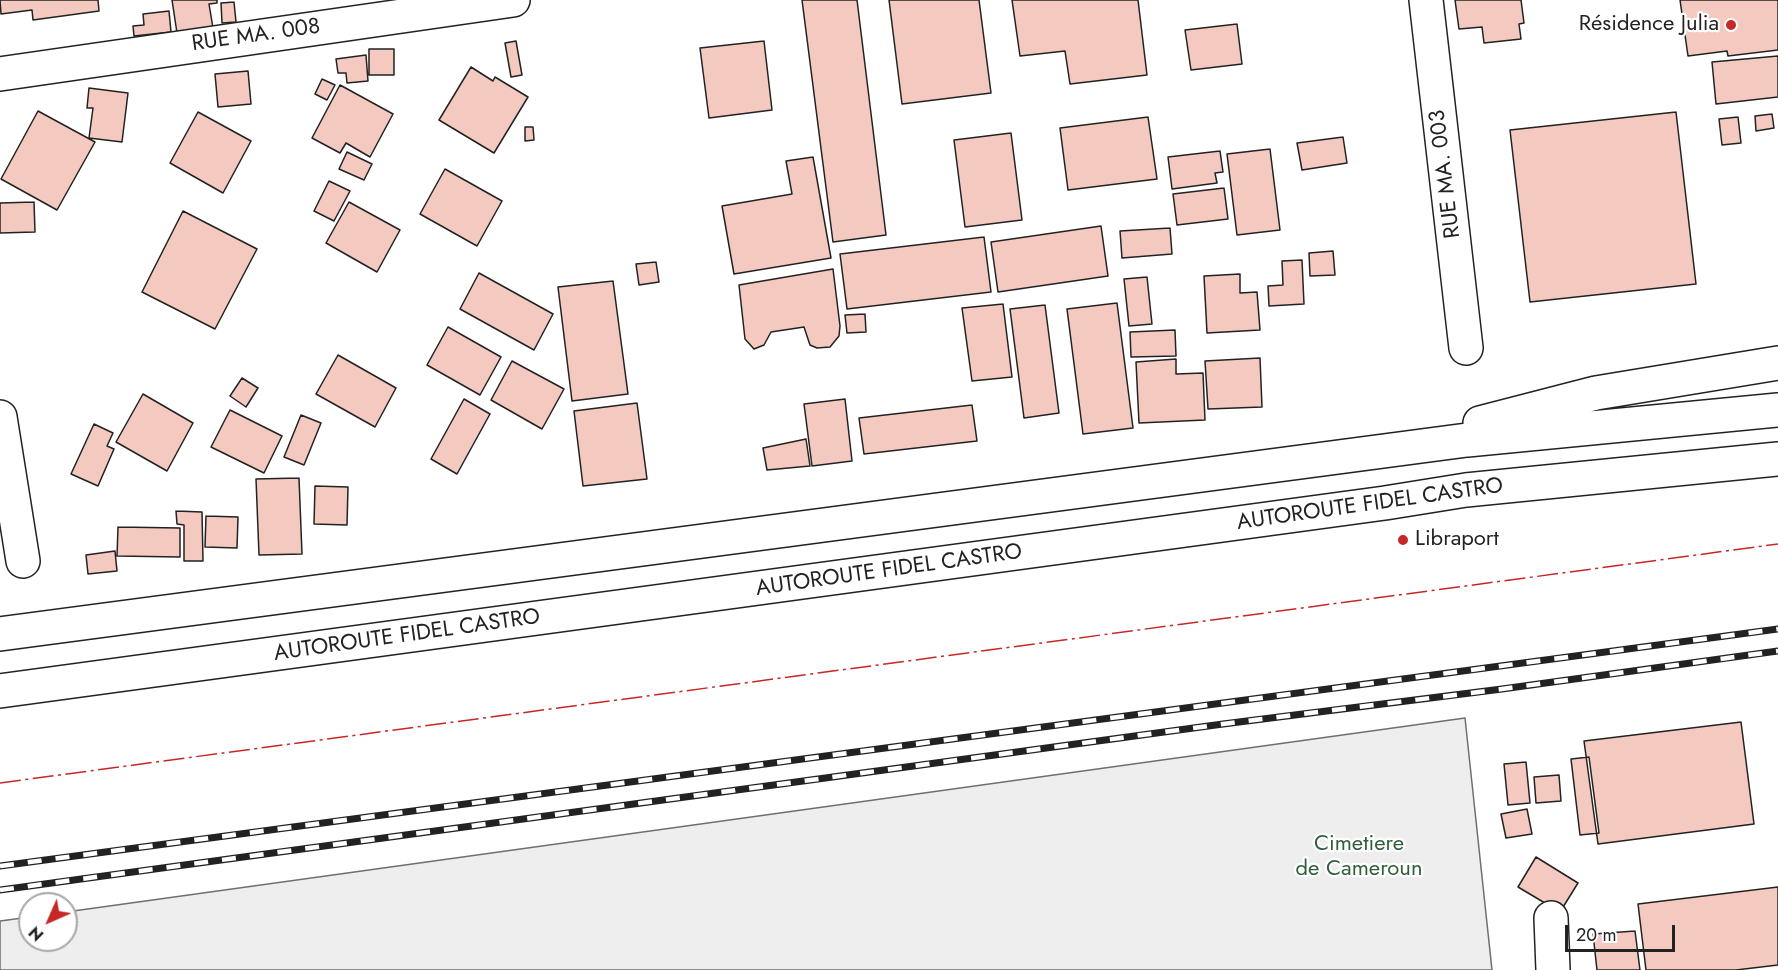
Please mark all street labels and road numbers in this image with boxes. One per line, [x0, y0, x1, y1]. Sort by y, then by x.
street label: RUE MA. 008 [190, 14, 322, 58]
street label: RUE MA. 003 [1425, 108, 1467, 240]
street label: AUTOROUTE FIDEL CASTRO [1235, 473, 1505, 537]
street label: AUTOROUTE FIDEL CASTRO [754, 539, 1024, 603]
street label: AUTOROUTE FIDEL CASTRO [272, 604, 542, 668]

